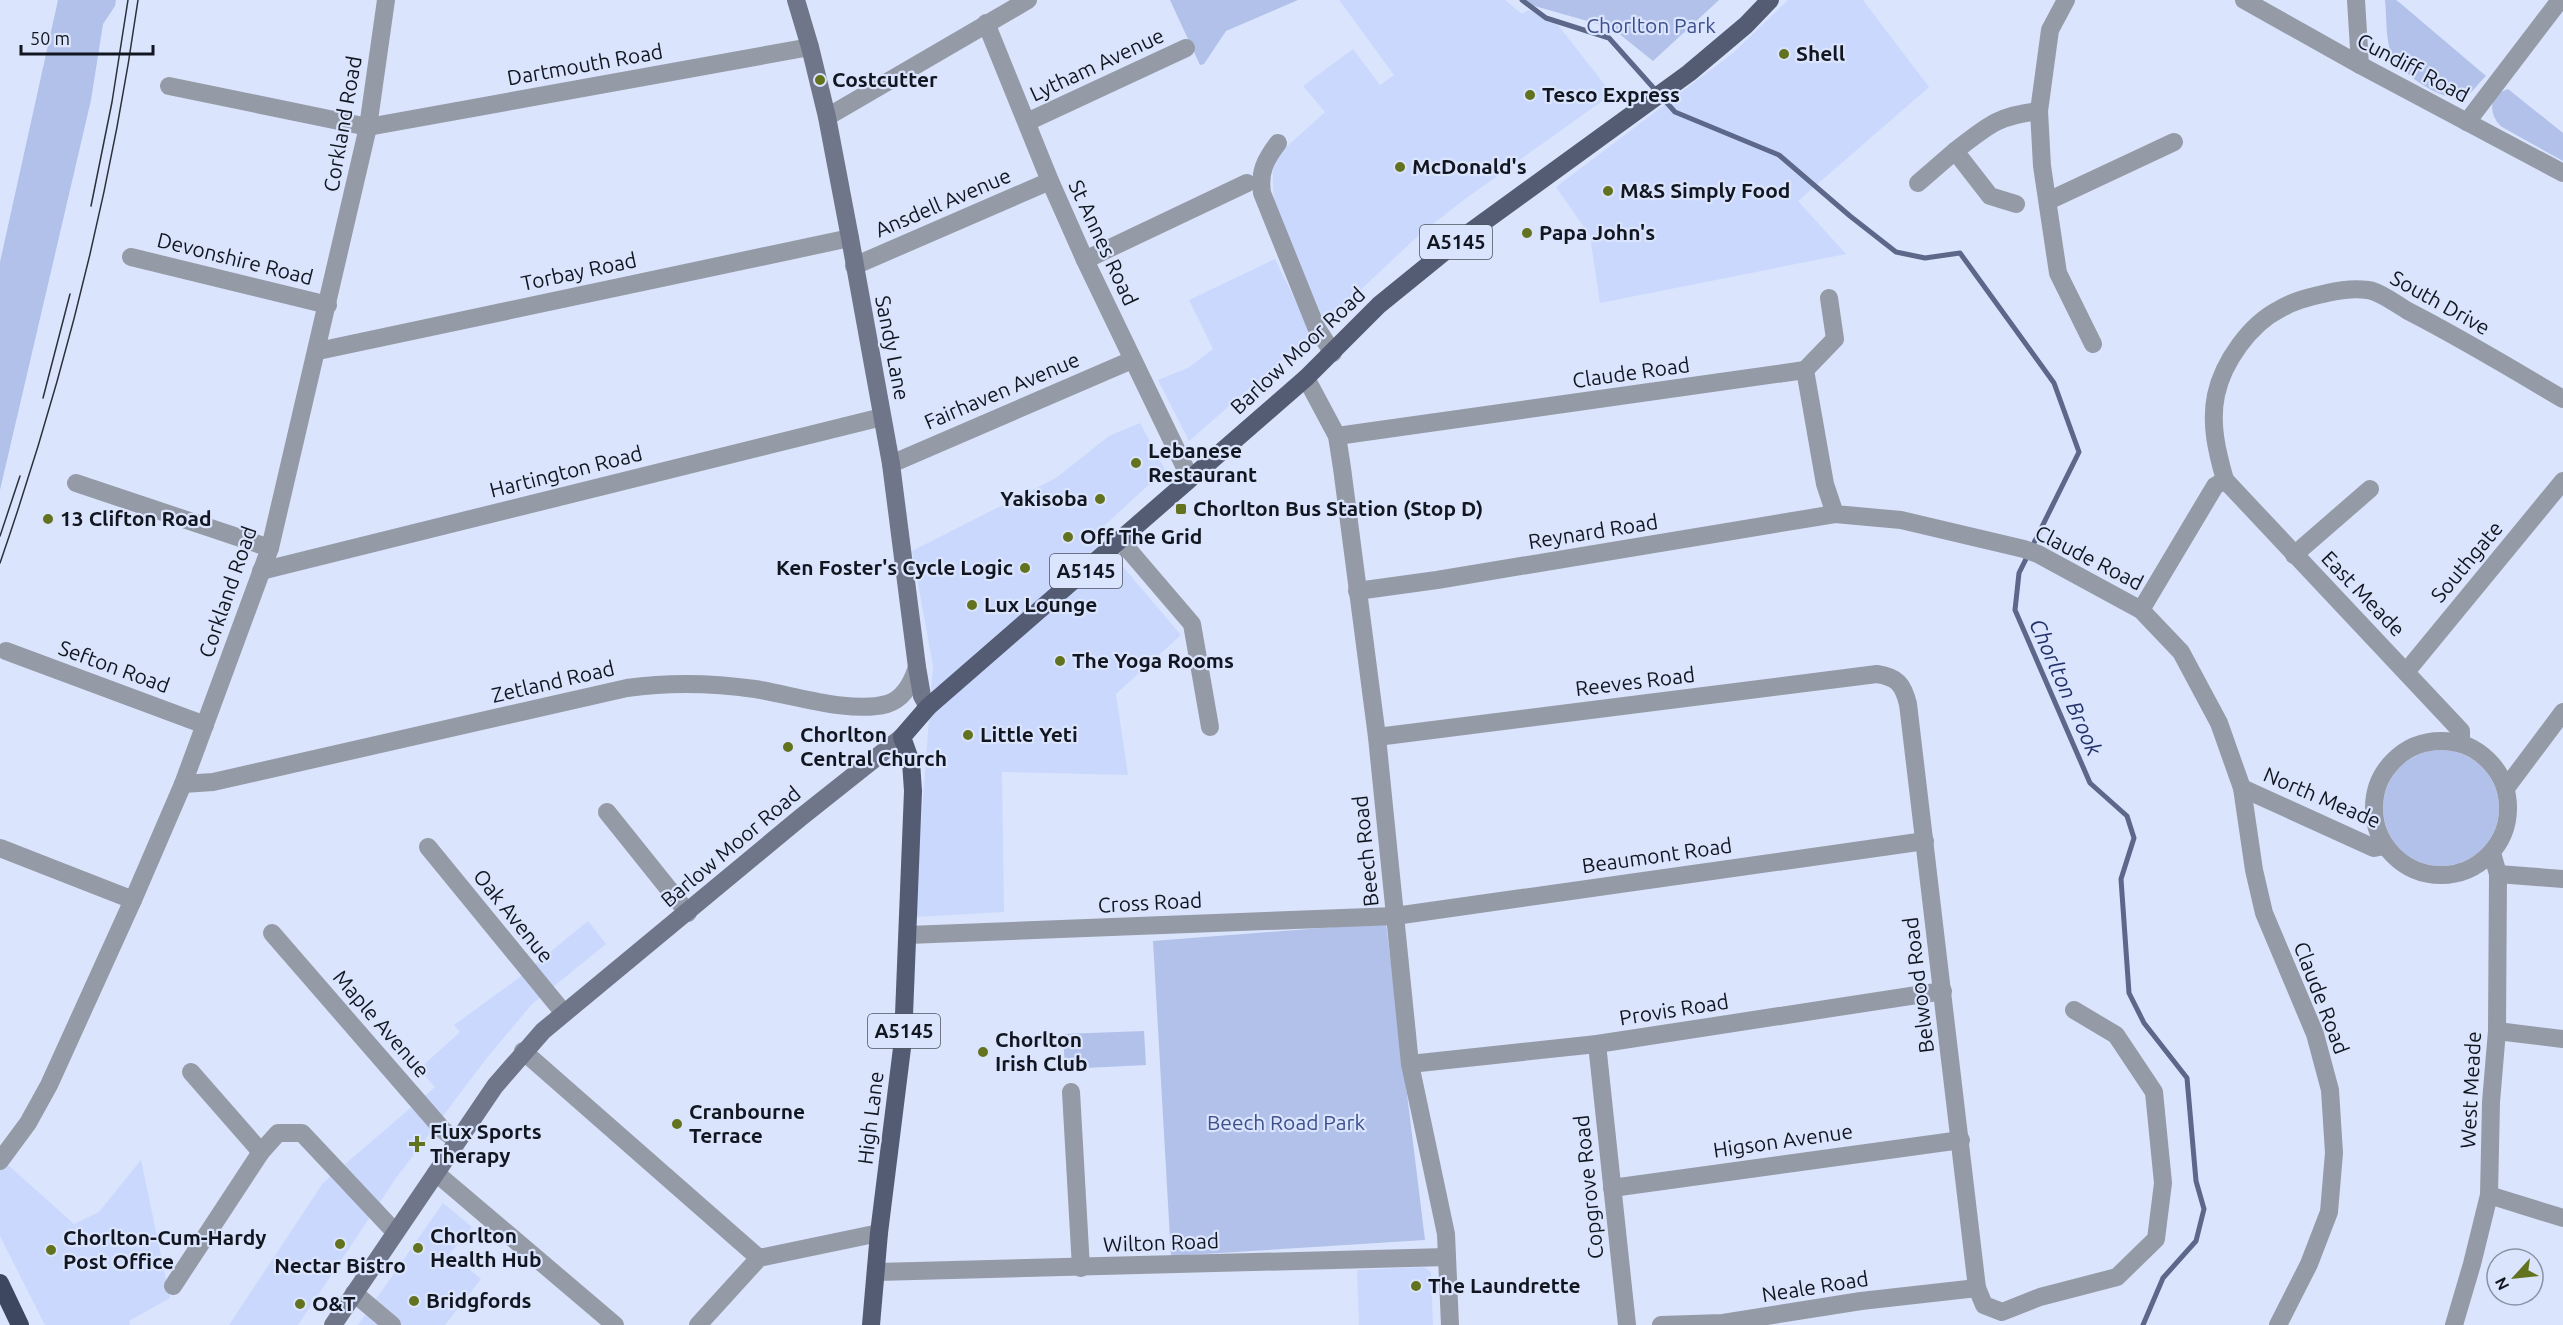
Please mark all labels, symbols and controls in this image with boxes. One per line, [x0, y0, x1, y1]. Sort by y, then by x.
park label: Chorlton Park [1586, 13, 1716, 37]
scale bar [21, 18, 153, 56]
street label: Lytham Avenue [1026, 23, 1167, 106]
text: 50 m [30, 28, 70, 48]
street label: Cundiff Road [2353, 28, 2474, 107]
street label: Dartmouth Road [505, 39, 665, 90]
place label: Shell [1796, 41, 1845, 65]
marker: Shell [1777, 47, 1791, 61]
street label: Corkland Road [318, 54, 366, 194]
place label: Costcutter [832, 67, 938, 91]
marker: Costcutter [813, 73, 827, 87]
place label: Tesco Express [1542, 82, 1680, 106]
marker: Tesco Express [1523, 88, 1537, 102]
place label: McDonald's [1412, 154, 1527, 178]
marker: McDonald's [1393, 160, 1407, 174]
street label: Ansdell Avenue [871, 163, 1014, 241]
street label: St Annes Road [1064, 176, 1143, 309]
place label: M&S Simply Food [1620, 178, 1790, 202]
marker: M&S Simply Food [1601, 184, 1615, 198]
place label: Papa John's [1539, 220, 1655, 244]
road number: A5145 [1420, 225, 1492, 259]
marker: Papa John's [1520, 226, 1534, 240]
street label: Devonshire Road [155, 227, 316, 289]
street label: Torbay Road [519, 247, 639, 295]
street label: South Drive [2387, 265, 2494, 339]
street label: Barlow Moor Road [1225, 282, 1369, 419]
street label: Sandy Lane [871, 293, 915, 402]
street label: Fairhaven Avenue [920, 347, 1083, 434]
street label: Claude Road [1571, 352, 1691, 392]
place label: Lebanese Restaurant [1148, 438, 1257, 486]
street label: Hartington Road [487, 440, 645, 502]
marker: Lebanese Restaurant [1129, 456, 1143, 470]
place label: Yakisoba [1000, 486, 1088, 510]
marker: Yakisoba [1093, 492, 1107, 506]
place label: Chorlton Bus Station (Stop D) [1193, 496, 1483, 520]
marker: Chorlton Bus Station (Stop D) [1174, 502, 1188, 516]
place label: 13 Clifton Road [60, 506, 212, 530]
street label: Reynard Road [1526, 509, 1659, 553]
marker: 13 Clifton Road [41, 512, 55, 526]
street label: Southgate [2425, 516, 2507, 607]
street label: Claude Road [2031, 520, 2148, 595]
street label: Corkland Road [193, 523, 261, 661]
place label: Off The Grid [1080, 524, 1202, 548]
marker: Off The Grid [1061, 530, 1075, 544]
street label: East Meade [2317, 546, 2410, 641]
road number: A5145 [1050, 554, 1122, 588]
place label: Ken Foster's Cycle Logic [776, 555, 1013, 579]
marker: Ken Foster's Cycle Logic [1018, 561, 1032, 575]
place label: Lux Lounge [984, 592, 1097, 616]
marker: Lux Lounge [965, 598, 979, 612]
water label: Chorlton Brook [2025, 614, 2108, 760]
street label: Sefton Road [56, 635, 173, 697]
place label: The Yoga Rooms [1072, 648, 1234, 672]
marker: The Yoga Rooms [1053, 654, 1067, 668]
street label: Zetland Road [489, 655, 617, 707]
street label: Reeves Road [1574, 662, 1696, 700]
place label: Chorlton Central Church [800, 722, 947, 770]
place label: Little Yeti [980, 722, 1078, 746]
marker: Little Yeti [961, 728, 975, 742]
marker: Chorlton Central Church [781, 740, 795, 754]
street label: North Meade [2260, 762, 2385, 833]
street label: Barlow Moor Road [656, 781, 805, 912]
street label: Beech Road [1347, 794, 1383, 908]
street label: Beaumont Road [1580, 833, 1734, 877]
street label: Oak Avenue [469, 864, 559, 967]
street label: Cross Road [1097, 887, 1203, 917]
street label: Belwood Road [1898, 916, 1938, 1054]
street label: Claude Road [2290, 938, 2354, 1057]
street label: Maple Avenue [329, 965, 435, 1082]
street label: Provis Road [1617, 989, 1730, 1030]
road number: A5145 [868, 1014, 940, 1048]
place label: Chorlton Irish Club [995, 1027, 1088, 1075]
street label: West Meade [2455, 1031, 2485, 1149]
marker: Chorlton Irish Club [976, 1045, 990, 1059]
street label: High Lane [852, 1070, 888, 1166]
place label: Cranbourne Terrace [689, 1099, 805, 1147]
park label: Beech Road Park [1207, 1110, 1365, 1134]
street label: Copgrove Road [1569, 1114, 1608, 1260]
marker: Cranbourne Terrace [670, 1117, 684, 1131]
street label: Higson Avenue [1711, 1118, 1854, 1162]
place label: Flux Sports Therapy [430, 1119, 542, 1167]
marker: Flux Sports Therapy [408, 1135, 426, 1153]
place label: Chorlton Health Hub [430, 1223, 542, 1271]
place label: Chorlton-Cum-Hardy Post Office [63, 1225, 266, 1273]
street label: Wilton Road [1103, 1228, 1219, 1256]
marker: Nectar Bistro [333, 1237, 347, 1251]
marker: Chorlton Health Hub [411, 1241, 425, 1255]
marker: Chorlton-Cum-Hardy Post Office [44, 1243, 58, 1257]
north arrow [2485, 1247, 2545, 1307]
place label: Nectar Bistro [274, 1253, 406, 1277]
street label: Neale Road [1760, 1266, 1870, 1306]
place label: The Laundrette [1428, 1273, 1581, 1297]
text: N [2491, 1274, 2512, 1293]
marker: The Laundrette [1409, 1279, 1423, 1293]
place label: Bridgfords [426, 1288, 532, 1312]
place label: O&T [312, 1291, 356, 1315]
marker: Bridgfords [407, 1294, 421, 1308]
marker: O&T [293, 1297, 307, 1311]

